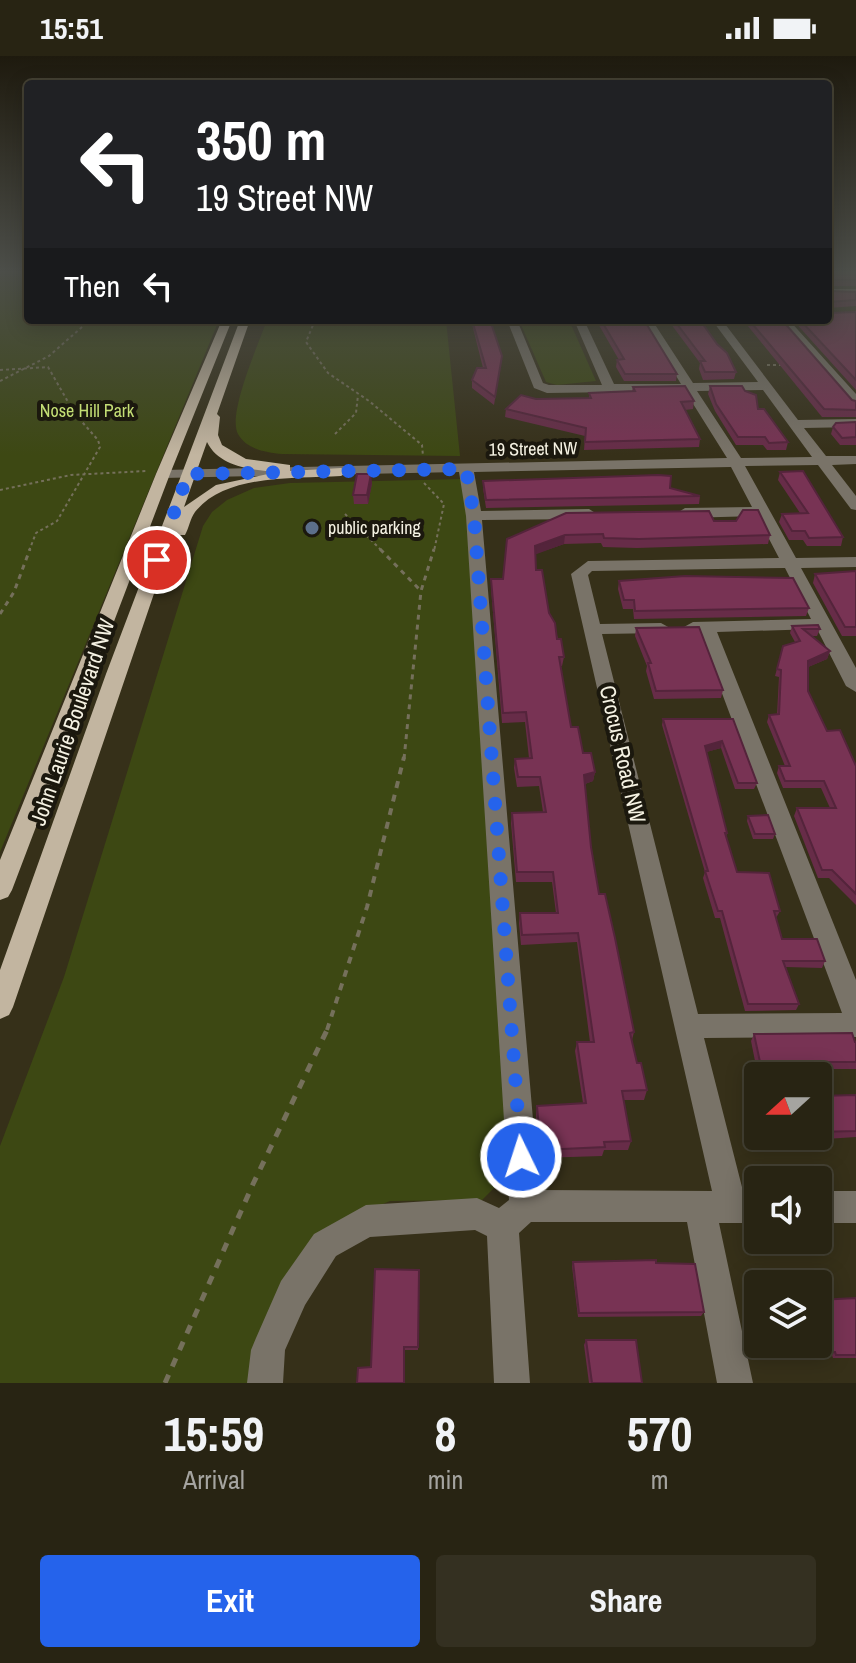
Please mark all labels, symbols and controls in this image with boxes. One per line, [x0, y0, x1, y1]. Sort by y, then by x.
text: 15:51 [40, 8, 103, 48]
text: 350 m [196, 102, 326, 177]
icon: left [64, 112, 168, 216]
text: 19 Street NW [196, 174, 373, 222]
icon: left [136, 264, 180, 308]
text: Then [64, 266, 120, 306]
park label: Nose Hill Park [40, 398, 135, 423]
street label: 19 Street NW [488, 435, 578, 462]
place label: public parking [328, 515, 422, 540]
marker: public parking [303, 519, 321, 537]
pin [123, 526, 191, 594]
icon: arrive [135, 538, 179, 582]
street label: John Laurie Boulevard NW [23, 615, 121, 829]
street label: Crocus Road NW [593, 682, 653, 826]
north arrow [744, 1062, 832, 1150]
map controls [744, 1062, 832, 1358]
position arrow [479, 1115, 563, 1199]
button: sound [744, 1166, 832, 1254]
button: layers [744, 1270, 832, 1358]
text: 15:59 [164, 1401, 264, 1466]
text: 8 [435, 1401, 456, 1466]
text: 570 [627, 1401, 692, 1466]
text: Arrival [183, 1462, 245, 1497]
text: min [428, 1462, 463, 1497]
text: m [651, 1462, 669, 1497]
button: Exit [40, 1555, 420, 1647]
button: Share [436, 1555, 816, 1647]

